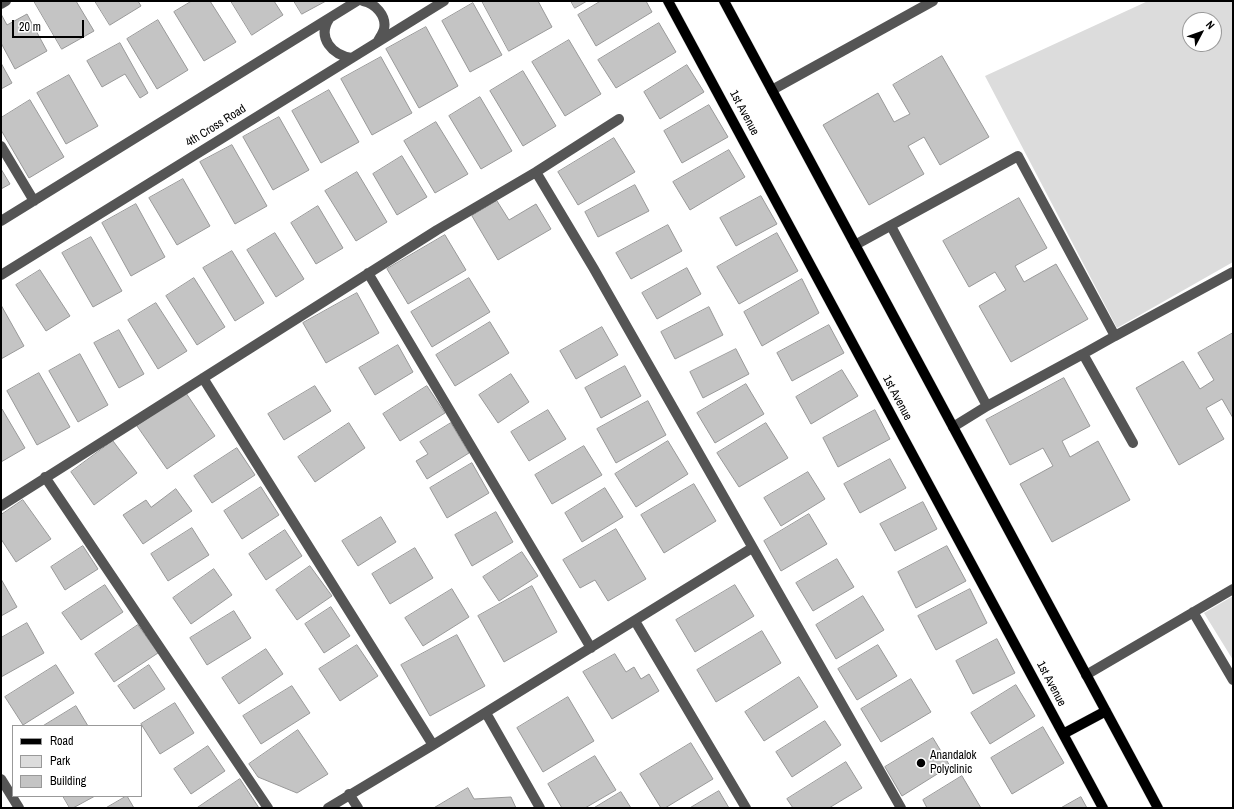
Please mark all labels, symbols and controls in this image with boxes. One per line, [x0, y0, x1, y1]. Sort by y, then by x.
scale bar [14, 12, 86, 38]
north arrow [1182, 12, 1222, 52]
text: N [1203, 18, 1218, 32]
text: 20 m [19, 19, 41, 35]
street label: 1st Avenue [726, 88, 762, 138]
street label: 4th Cross Road [183, 102, 249, 150]
street label: 1st Avenue [879, 373, 915, 423]
street label: 1st Avenue [1033, 659, 1069, 709]
legend [12, 725, 142, 797]
text: Road [50, 733, 74, 749]
place label: Anandalok Polyclinic [930, 749, 976, 777]
text: Park [50, 753, 70, 769]
marker: Anandalok Polyclinic [915, 757, 927, 769]
text: Building [50, 773, 86, 789]

